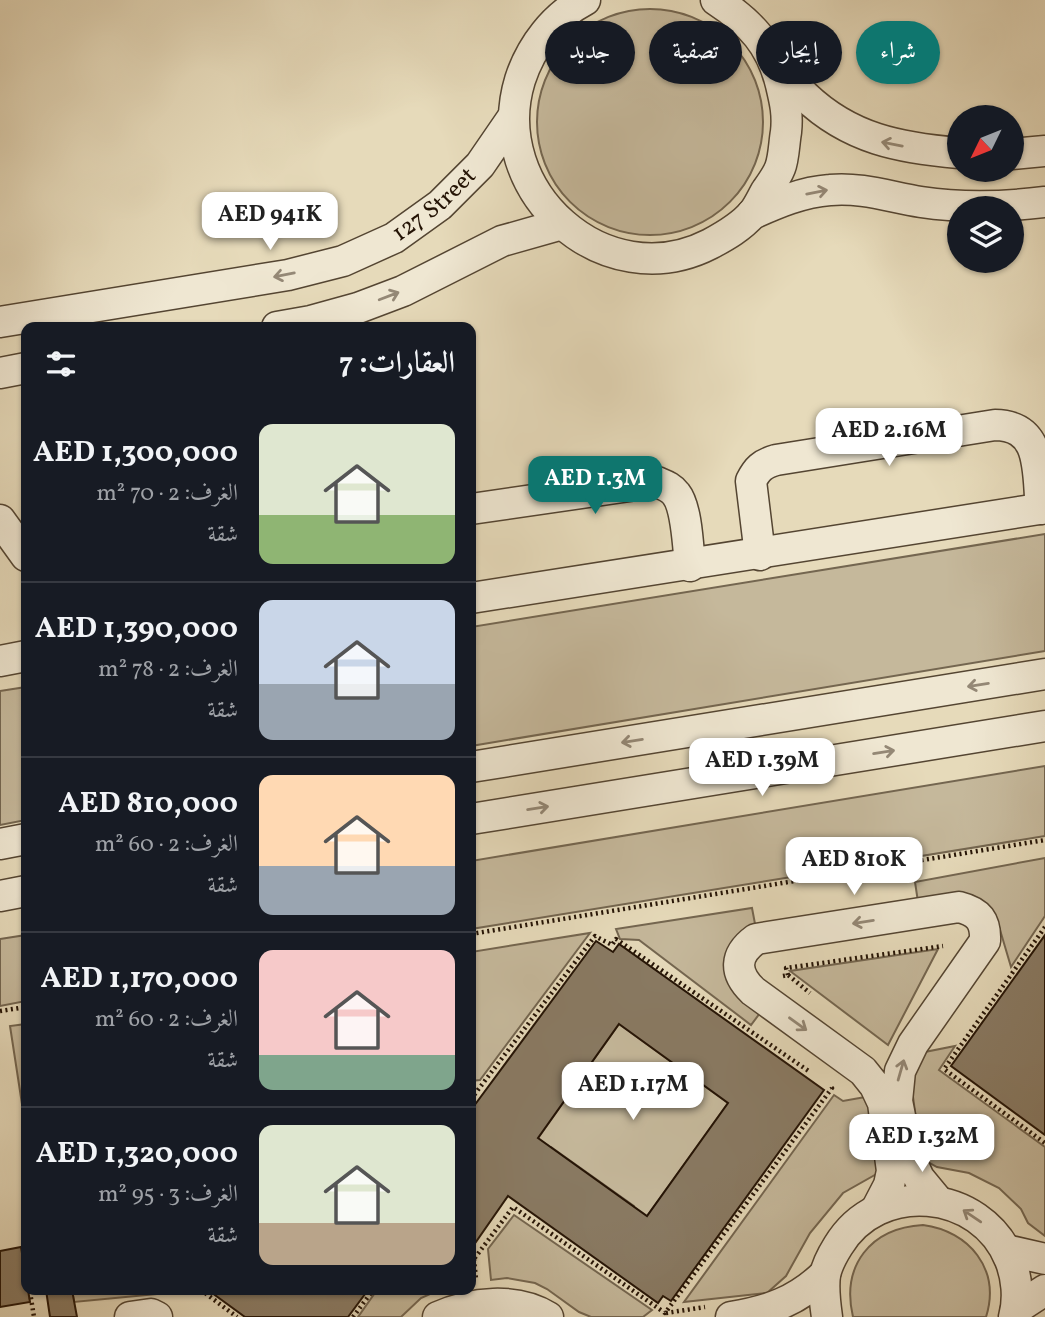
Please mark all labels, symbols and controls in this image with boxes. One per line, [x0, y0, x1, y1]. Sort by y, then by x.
chip: جديد [545, 21, 635, 84]
chip: تصفية [649, 21, 742, 84]
chip: إيجار [756, 21, 842, 84]
chip: شراء [856, 21, 940, 84]
north arrow [947, 105, 1024, 182]
map controls [947, 105, 1024, 273]
one-way arrow [881, 137, 904, 150]
street label: 127 Street [386, 160, 485, 251]
one-way arrow [805, 185, 828, 199]
pin: AED 941K [198, 192, 342, 252]
button: layers [947, 196, 1024, 273]
text: AED 941K [218, 199, 322, 231]
one-way arrow [273, 269, 296, 283]
one-way arrow [378, 289, 400, 301]
text: العقارات: 7 [339, 343, 455, 385]
icon: filters [42, 345, 80, 383]
pin: AED 2.16M [809, 408, 969, 468]
text: AED 2.16M [832, 415, 946, 447]
text: AED 1,300,000 [33, 432, 238, 474]
icon: home [315, 452, 399, 536]
pin: AED 1.3M [523, 456, 667, 516]
text: AED 1.3M [544, 463, 646, 495]
text: الغرف: 2 · 70 m² [96, 478, 238, 510]
text: شقة [208, 519, 238, 551]
text: AED 1,390,000 [35, 608, 238, 650]
icon: home [315, 628, 399, 712]
text: الغرف: 2 · 78 m² [98, 654, 238, 686]
one-way arrow [967, 679, 990, 692]
text: شقة [208, 695, 238, 727]
one-way arrow [621, 735, 644, 748]
pin: AED 1.39M [682, 738, 842, 798]
text: AED 1.39M [705, 745, 819, 777]
one-way arrow [872, 745, 895, 758]
text: AED 810,000 [58, 783, 238, 825]
one-way arrow [526, 801, 549, 814]
icon: home [315, 803, 399, 887]
text: الغرف: 2 · 60 m² [95, 829, 238, 861]
pin: AED 810K [782, 838, 926, 897]
text: AED 810K [802, 844, 906, 876]
text: شقة [208, 870, 238, 902]
one-way arrow [852, 915, 875, 928]
text: AED 1,170,000 [41, 958, 238, 1000]
icon: home [315, 978, 399, 1062]
text: الغرف: 2 · 60 m² [95, 1004, 238, 1036]
one-way arrow [788, 1016, 807, 1031]
text: شقة [208, 1045, 238, 1077]
one-way arrow [896, 1059, 909, 1081]
pin: AED 1.17M [553, 1062, 713, 1122]
text: AED 1.17M [578, 1069, 688, 1101]
pin: AED 1.32M [842, 1114, 1002, 1174]
text: AED 1.32M [865, 1121, 979, 1153]
text: AED 1,320,000 [36, 1133, 238, 1175]
icon: home [315, 1153, 399, 1237]
text: الغرف: 3 · 95 m² [98, 1179, 238, 1211]
one-way arrow [963, 1209, 983, 1223]
text: شقة [208, 1220, 238, 1252]

